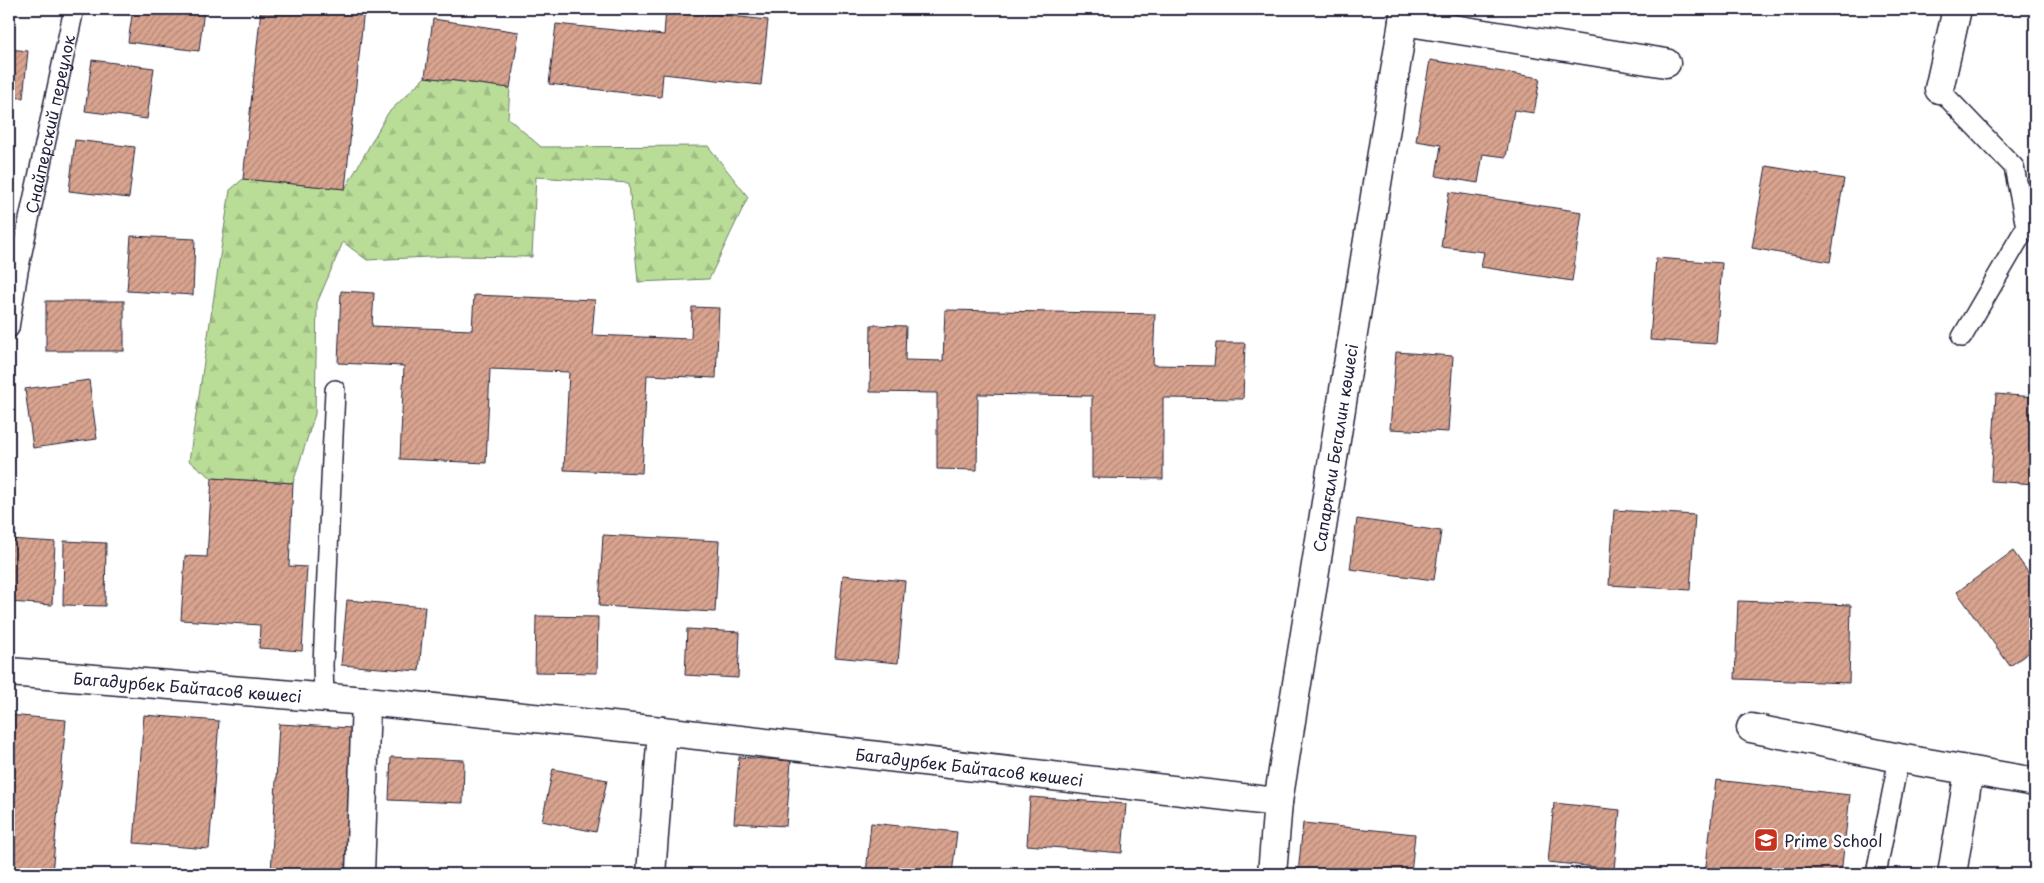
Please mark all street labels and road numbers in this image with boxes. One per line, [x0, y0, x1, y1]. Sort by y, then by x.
street label: Снайперский переулок [19, 32, 80, 216]
street label: Сапарғали Бегалин көшесі [1306, 342, 1363, 554]
street label: Багадурбек Байтасов көшесі [72, 665, 303, 708]
street label: Багадурбек Байтасов көшесі [854, 741, 1084, 791]

